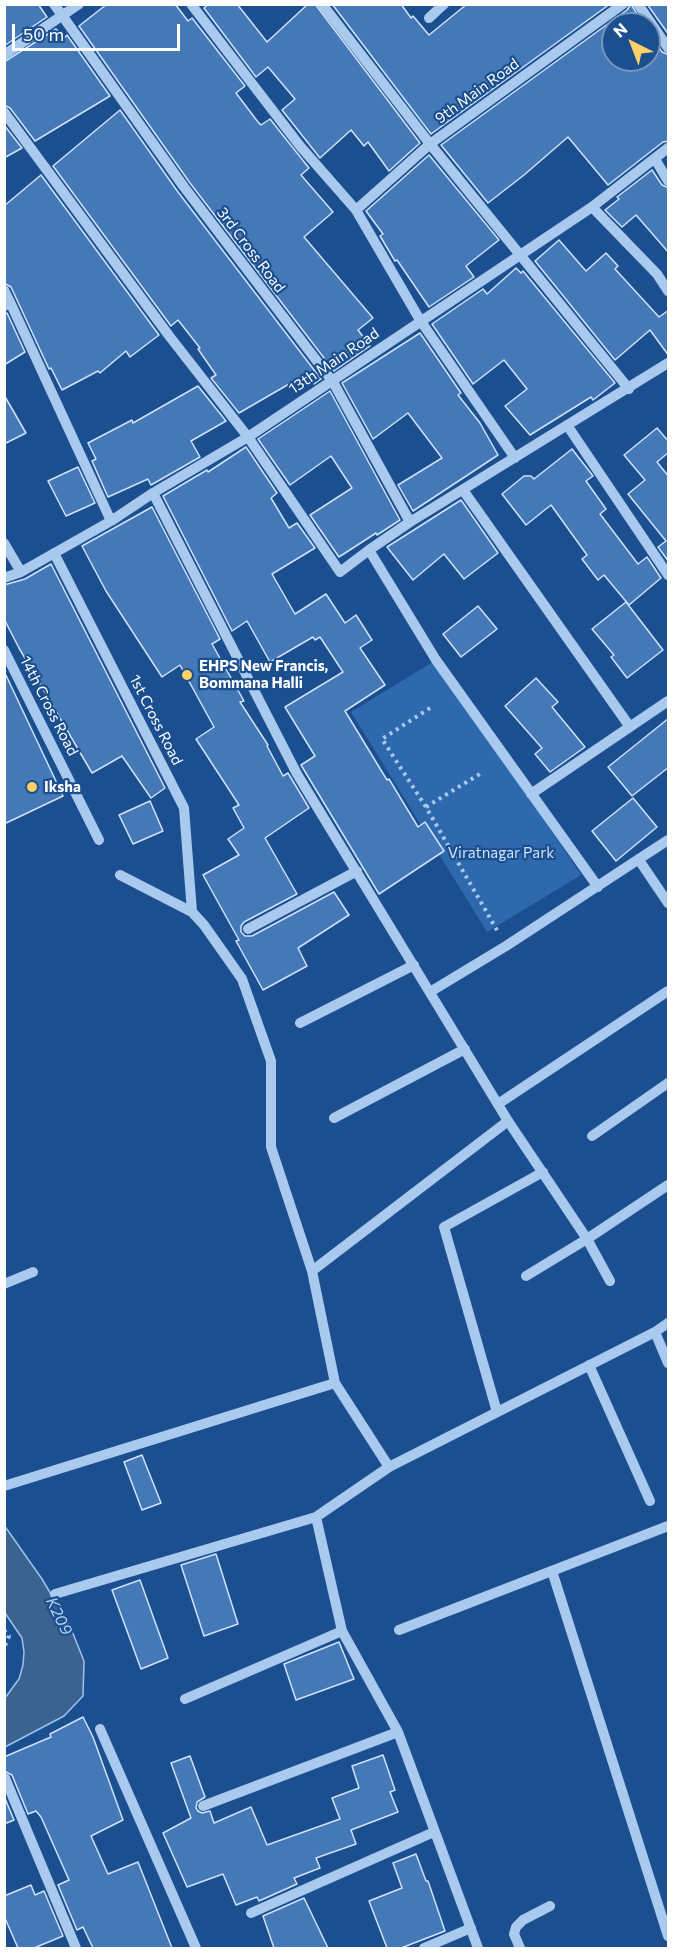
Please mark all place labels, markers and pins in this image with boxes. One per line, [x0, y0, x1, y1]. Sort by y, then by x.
place label: EHPS New Francis, Bommana Halli [199, 657, 328, 692]
marker: EHPS New Francis, Bommana Halli [180, 668, 194, 682]
place label: Iksha [44, 778, 81, 796]
marker: Iksha [25, 780, 39, 794]

